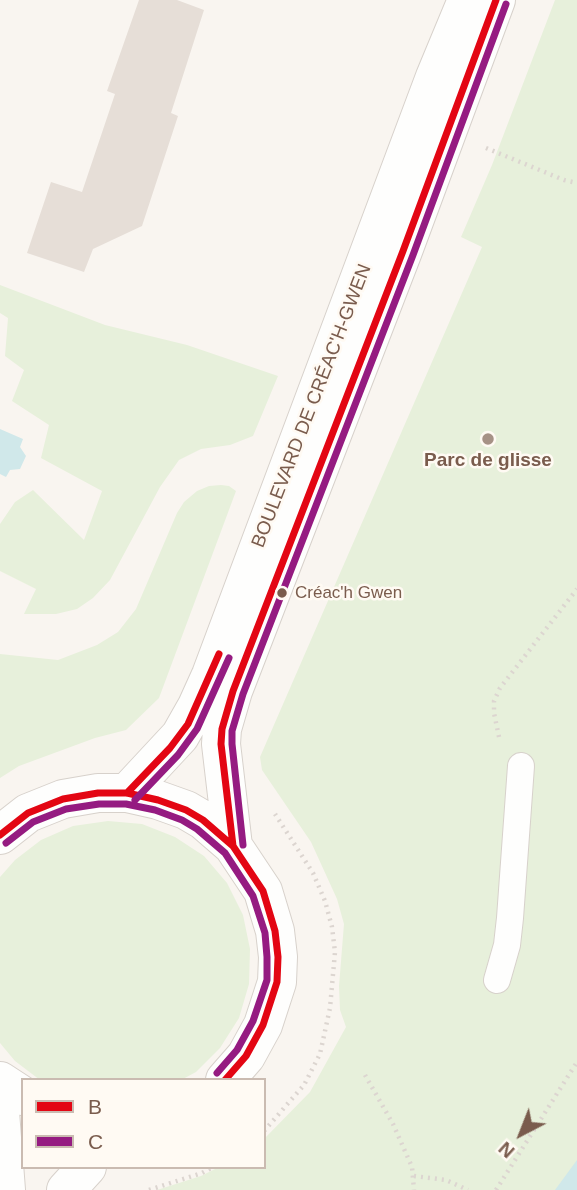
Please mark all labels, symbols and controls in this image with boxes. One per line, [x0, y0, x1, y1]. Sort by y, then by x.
street label: BOULEVARD DE CRÉAC'H-GWEN [247, 261, 377, 551]
marker: Parc de glisse [480, 431, 496, 447]
place label: Parc de glisse [424, 450, 552, 472]
place label: Créac'h Gwen [295, 583, 402, 603]
marker: Créac'h Gwen [275, 586, 289, 600]
legend [21, 1078, 266, 1169]
text: B [88, 1095, 102, 1118]
north arrow [486, 1099, 556, 1169]
text: C [88, 1130, 103, 1153]
text: N [494, 1138, 519, 1162]

